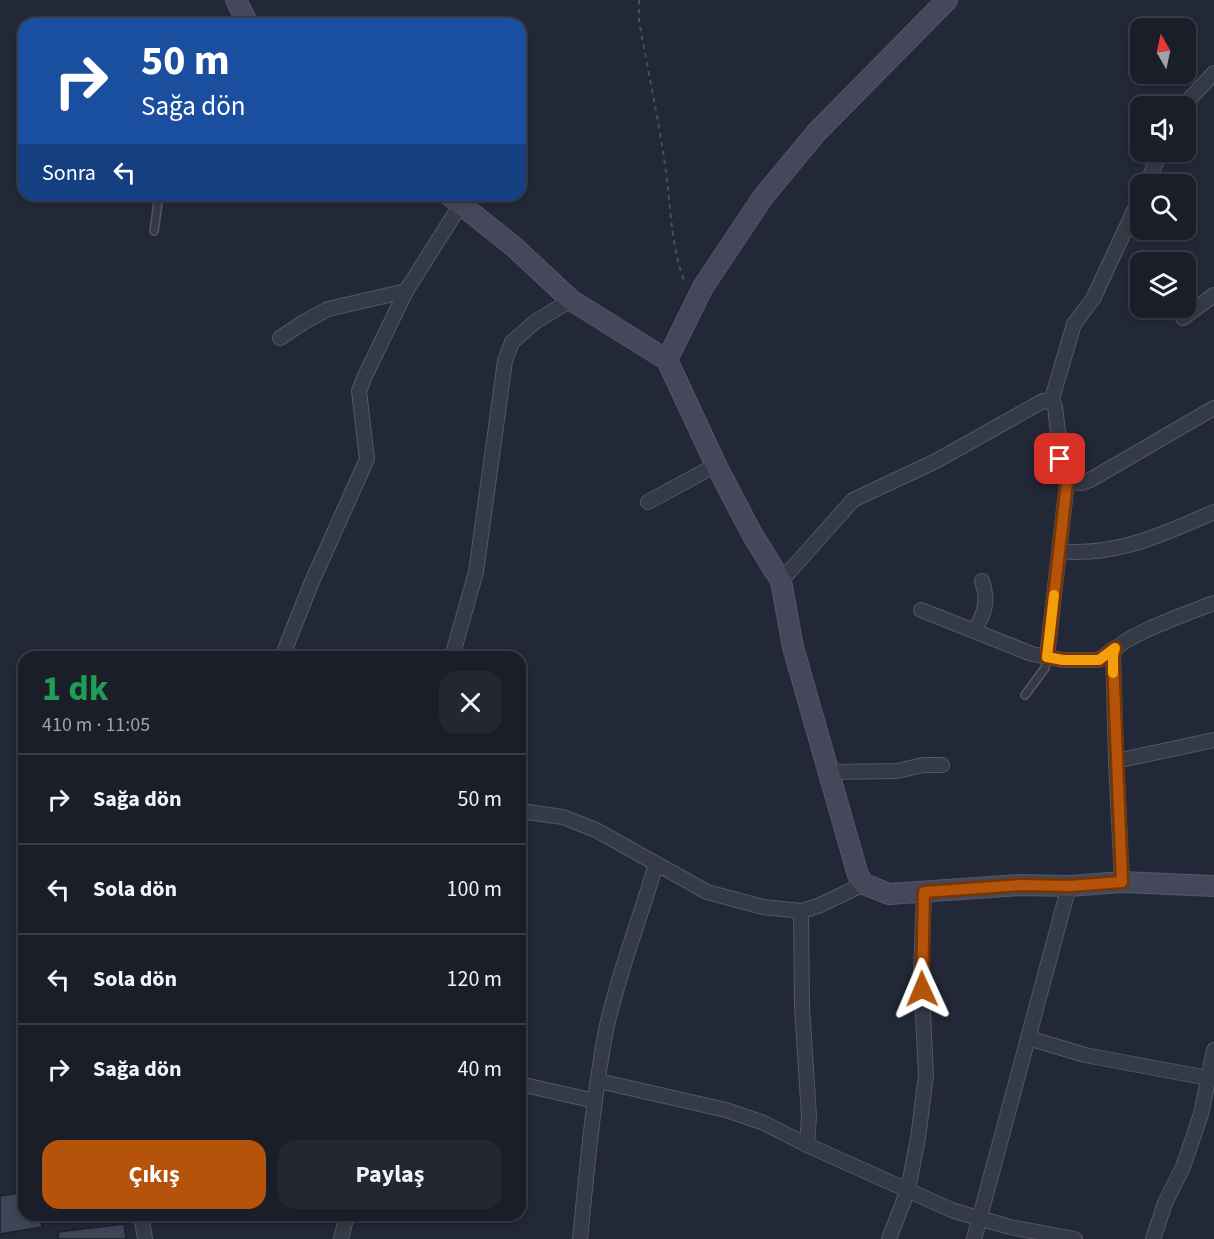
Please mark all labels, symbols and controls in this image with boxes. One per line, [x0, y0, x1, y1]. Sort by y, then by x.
north arrow [1130, 18, 1196, 84]
map controls [1130, 18, 1196, 318]
text: 50 m [141, 31, 230, 91]
icon: right [42, 42, 120, 120]
text: Sağa dön [141, 87, 246, 126]
button: sound [1130, 96, 1196, 162]
icon: left [108, 156, 141, 189]
text: Sonra [42, 157, 96, 189]
button: search [1130, 174, 1196, 240]
button: layers [1130, 252, 1196, 318]
pin [1034, 433, 1085, 484]
icon: arrive [1043, 442, 1076, 475]
text: 1 dk [42, 663, 109, 714]
button: close [439, 671, 502, 734]
text: 410 m · 11:05 [42, 711, 150, 739]
icon: right [42, 783, 75, 816]
text: Sağa dön [93, 783, 182, 815]
text: 50 m [457, 783, 502, 815]
icon: left [42, 873, 75, 906]
text: Sola dön [93, 873, 177, 905]
text: 100 m [447, 873, 502, 905]
position arrow [890, 957, 954, 1021]
icon: left [42, 963, 75, 996]
text: Sola dön [93, 963, 177, 995]
text: 120 m [447, 963, 502, 995]
icon: right [42, 1053, 75, 1086]
text: Sağa dön [93, 1053, 182, 1085]
text: 40 m [457, 1053, 502, 1085]
button: Çıkış [42, 1140, 266, 1209]
button: Paylaş [278, 1140, 502, 1209]

